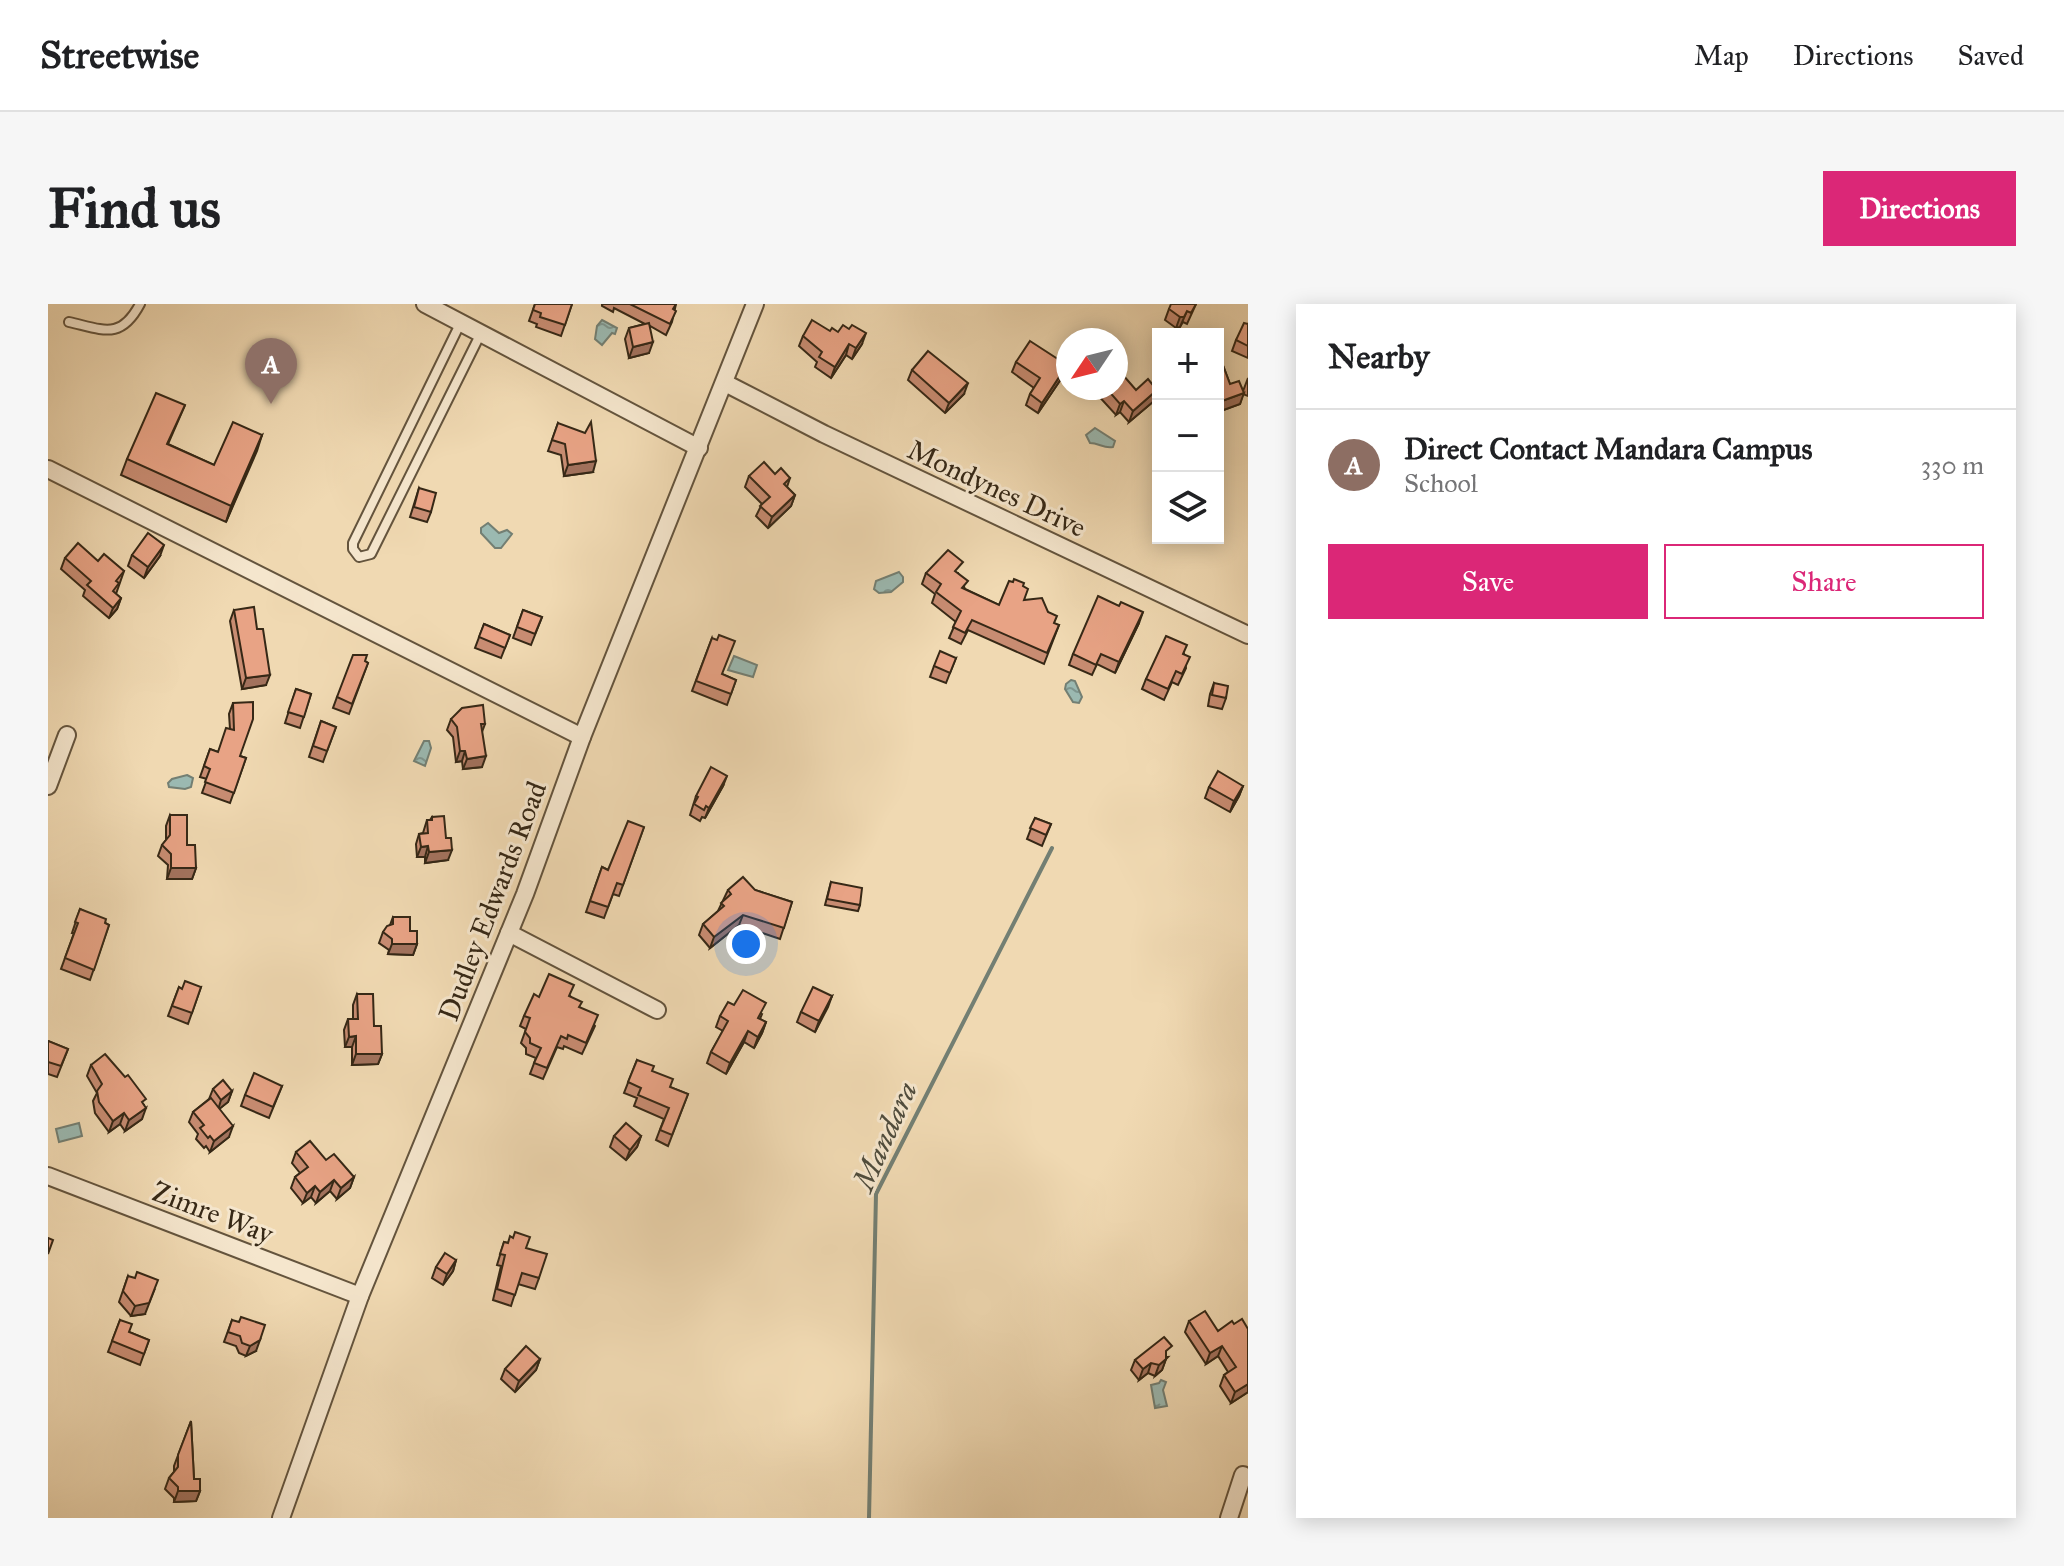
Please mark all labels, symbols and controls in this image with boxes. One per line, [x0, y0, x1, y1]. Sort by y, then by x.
text: Streetwise [40, 32, 199, 78]
text: Map [1694, 38, 1749, 73]
text: Directions [1793, 38, 1914, 73]
text: Saved [1958, 38, 2024, 73]
button: Directions [1823, 171, 2016, 246]
text: Find us [48, 174, 221, 242]
north arrow [1056, 328, 1128, 400]
map controls [1152, 328, 1224, 544]
button: + [1152, 328, 1224, 400]
text: Nearby [1328, 336, 1430, 377]
pin: A [245, 338, 297, 404]
button: − [1152, 400, 1224, 472]
text: Direct Contact Mandara Campus [1404, 431, 1812, 467]
street label: Mondynes Drive [902, 432, 1092, 545]
text: A [1345, 449, 1363, 481]
text: 330 m [1921, 449, 1984, 481]
text: School [1404, 467, 1478, 499]
button: layers [1152, 472, 1224, 544]
button: Save [1328, 544, 1648, 619]
button: Share [1664, 544, 1984, 619]
street label: Dudley Edwards Road [431, 777, 554, 1026]
your location [726, 924, 766, 964]
water label: Mandara [844, 1076, 925, 1199]
street label: Zimre Way [147, 1173, 279, 1252]

